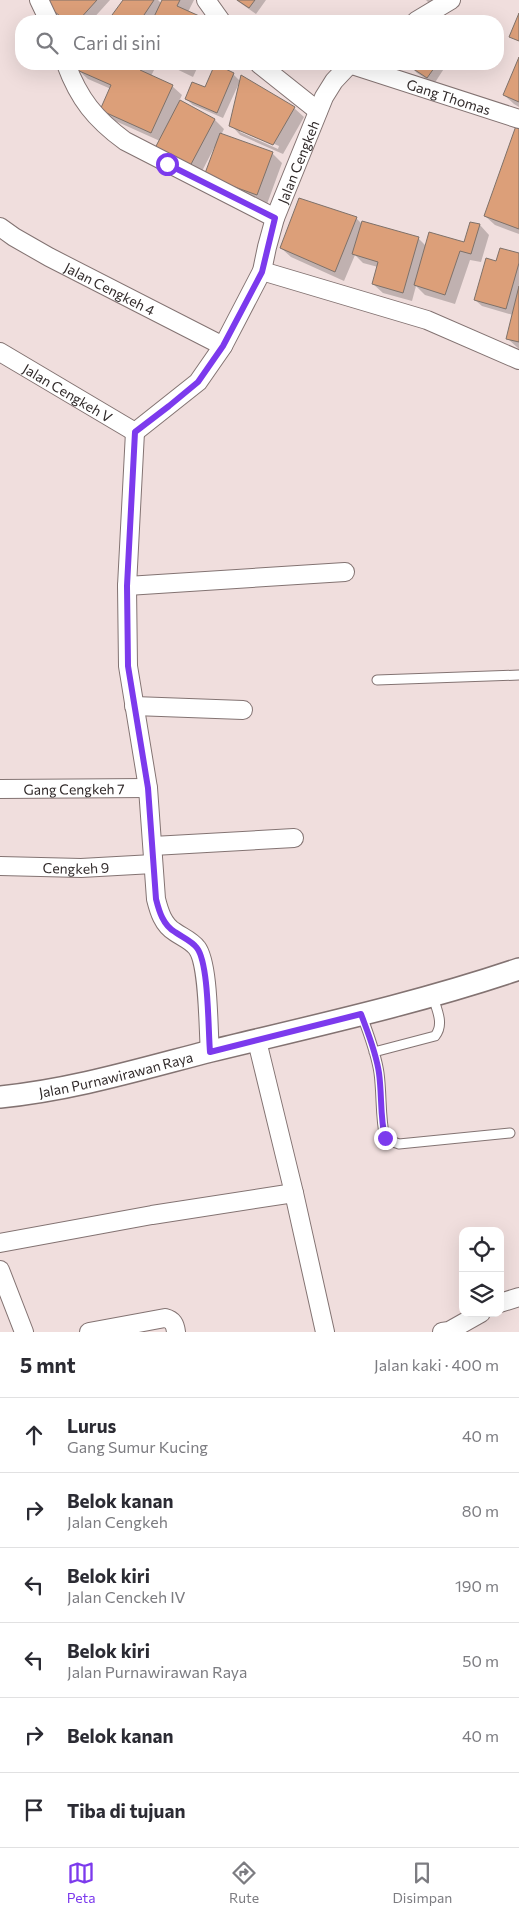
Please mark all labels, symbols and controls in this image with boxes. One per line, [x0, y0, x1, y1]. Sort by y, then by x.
search box [15, 15, 504, 70]
icon: search [33, 29, 61, 57]
text: Cari di sini [73, 31, 161, 54]
street label: Gang Thomas [405, 75, 493, 118]
street label: Jalan Cengkeh [273, 118, 322, 206]
route start [156, 153, 179, 176]
street label: Jalan Cengkeh 4 [62, 258, 159, 319]
street label: Jalan Cengkeh V [20, 359, 116, 425]
street label: Gang Cengkeh 7 [23, 780, 125, 797]
street label: Cengkeh 9 [43, 858, 110, 877]
street label: Jalan Purnawirawan Raya [37, 1048, 195, 1100]
route end [374, 1127, 397, 1150]
map controls [459, 1227, 504, 1317]
button: locate [459, 1227, 504, 1272]
button: layers [459, 1272, 504, 1317]
text: 5 mnt [20, 1352, 76, 1377]
text: Jalan kaki · 400 m [374, 1355, 499, 1374]
text: Lurus [67, 1414, 116, 1437]
icon: ahead [20, 1421, 48, 1449]
text: 40 m [462, 1426, 499, 1445]
text: Gang Sumur Kucing [67, 1437, 208, 1456]
text: Belok kanan [67, 1489, 174, 1512]
icon: right [20, 1496, 48, 1524]
text: 80 m [462, 1501, 499, 1520]
text: Jalan Cengkeh [67, 1512, 168, 1531]
text: Belok kiri [67, 1564, 150, 1587]
icon: left [20, 1571, 48, 1599]
text: 190 m [455, 1576, 499, 1595]
text: Jalan Cenckeh IV [67, 1587, 186, 1606]
text: Belok kiri [67, 1639, 150, 1662]
icon: left [20, 1646, 48, 1674]
text: 50 m [462, 1651, 499, 1670]
text: Jalan Purnawirawan Raya [67, 1662, 247, 1681]
icon: right [20, 1721, 48, 1749]
text: Belok kanan [67, 1724, 174, 1747]
text: 40 m [462, 1726, 499, 1745]
icon: arrive [20, 1796, 48, 1824]
text: Tiba di tujuan [67, 1799, 185, 1822]
tab: Peta [67, 1859, 96, 1906]
tab: Rute [229, 1859, 259, 1906]
tab: Disimpan [393, 1859, 452, 1906]

